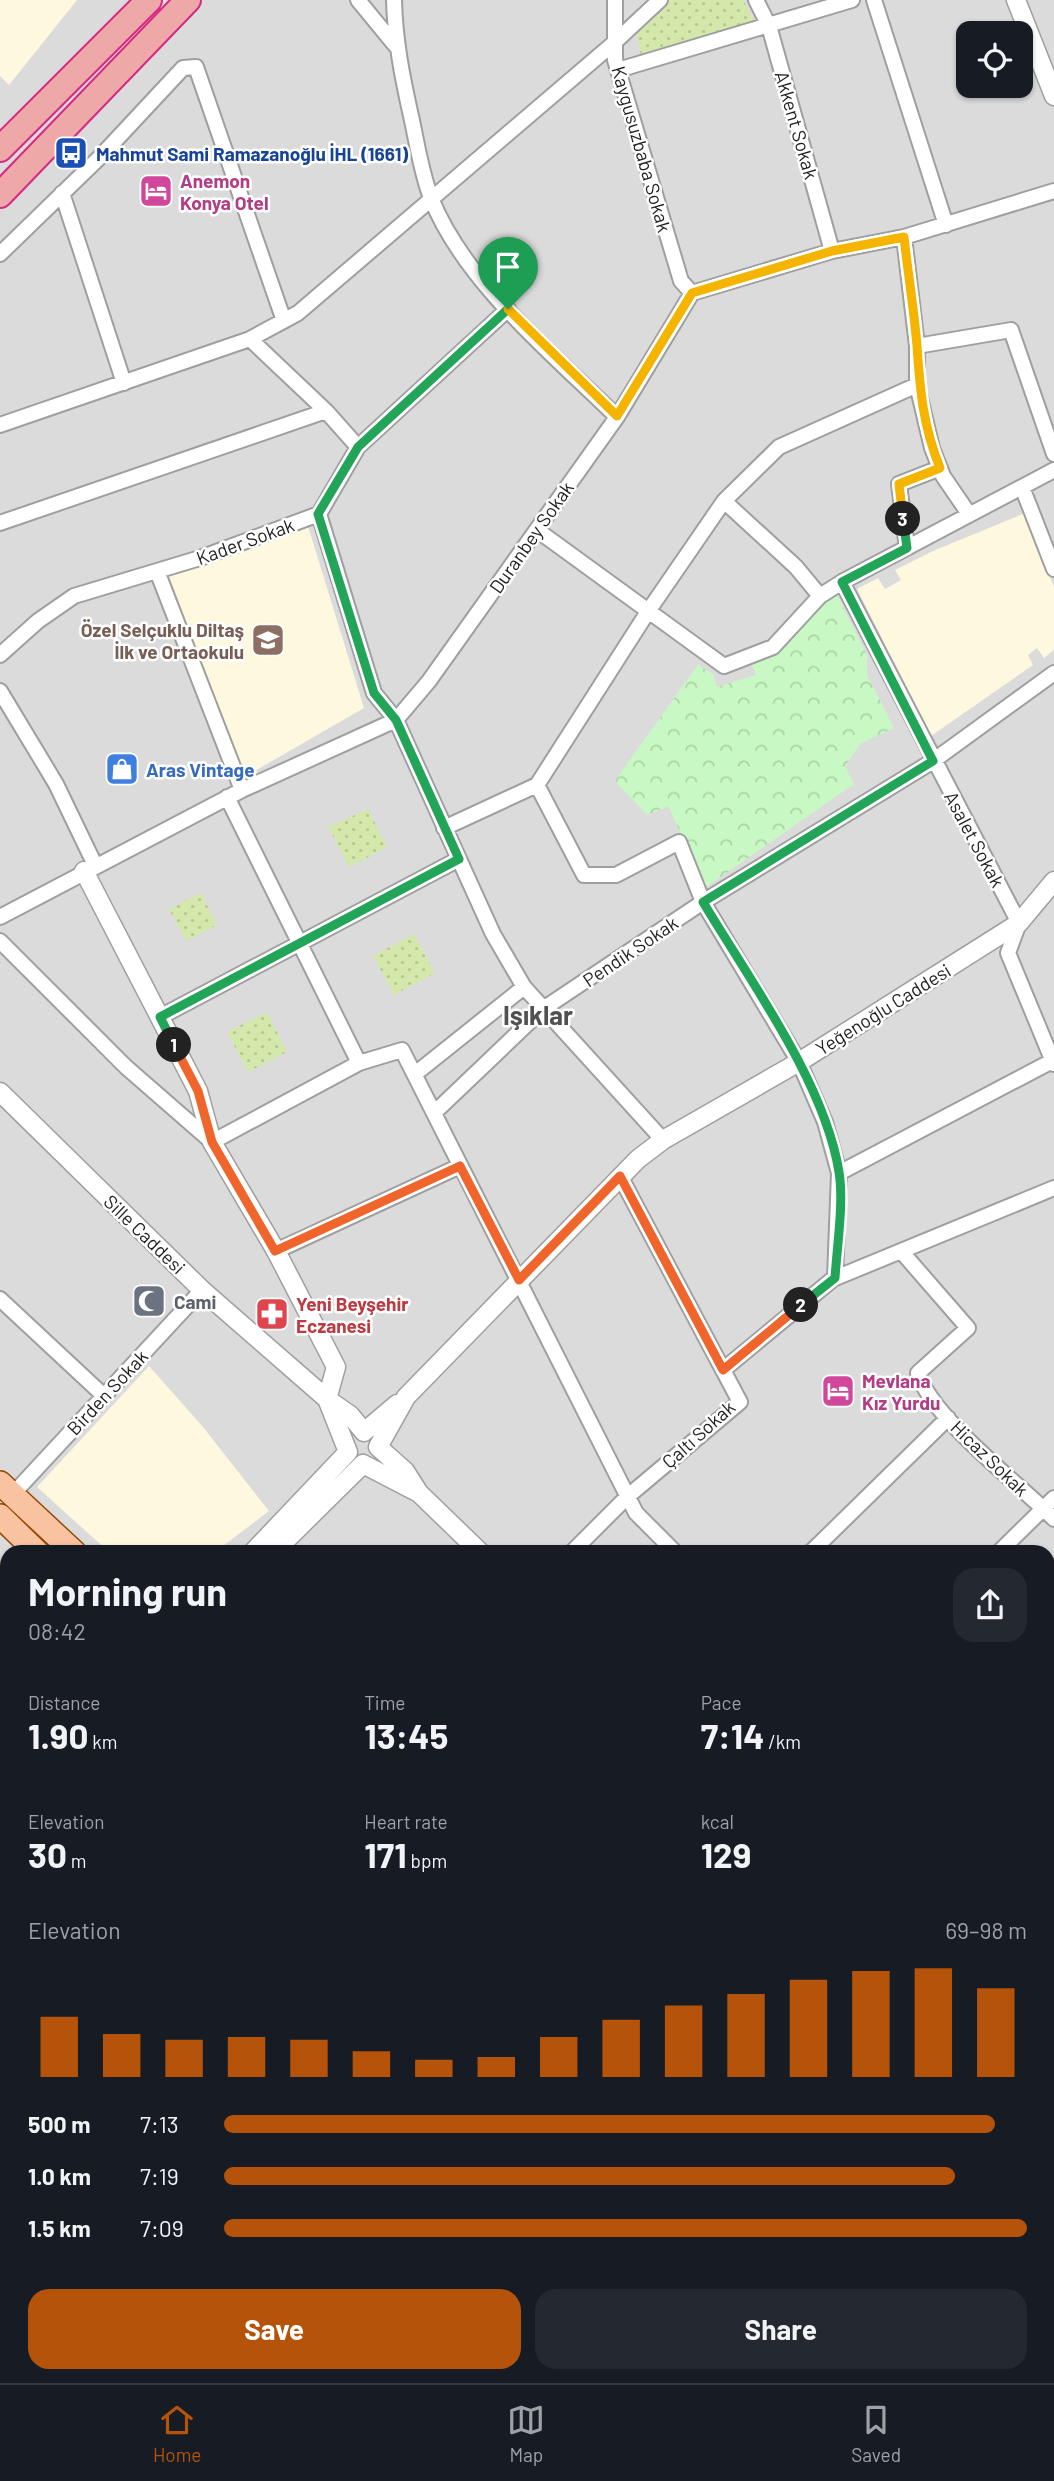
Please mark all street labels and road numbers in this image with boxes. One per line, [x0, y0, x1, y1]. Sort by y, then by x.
street label: Kaygusuzbaba Sokak [607, 63, 677, 235]
street label: Akkent Sokak [771, 68, 823, 182]
street label: Duranbey Sokak [484, 477, 578, 597]
street label: Kader Sokak [193, 513, 297, 569]
street label: Asalet Sokak [940, 787, 1010, 891]
street label: Pendik Sokak [578, 911, 682, 991]
street label: Yeğenoğlu Caddesi [811, 958, 955, 1060]
street label: Sille Caddesi [99, 1189, 191, 1279]
street label: Birden Sokak [62, 1345, 152, 1439]
street label: Çaltı Sokak [657, 1395, 739, 1473]
street label: Hicaz Sokak [946, 1415, 1034, 1501]

